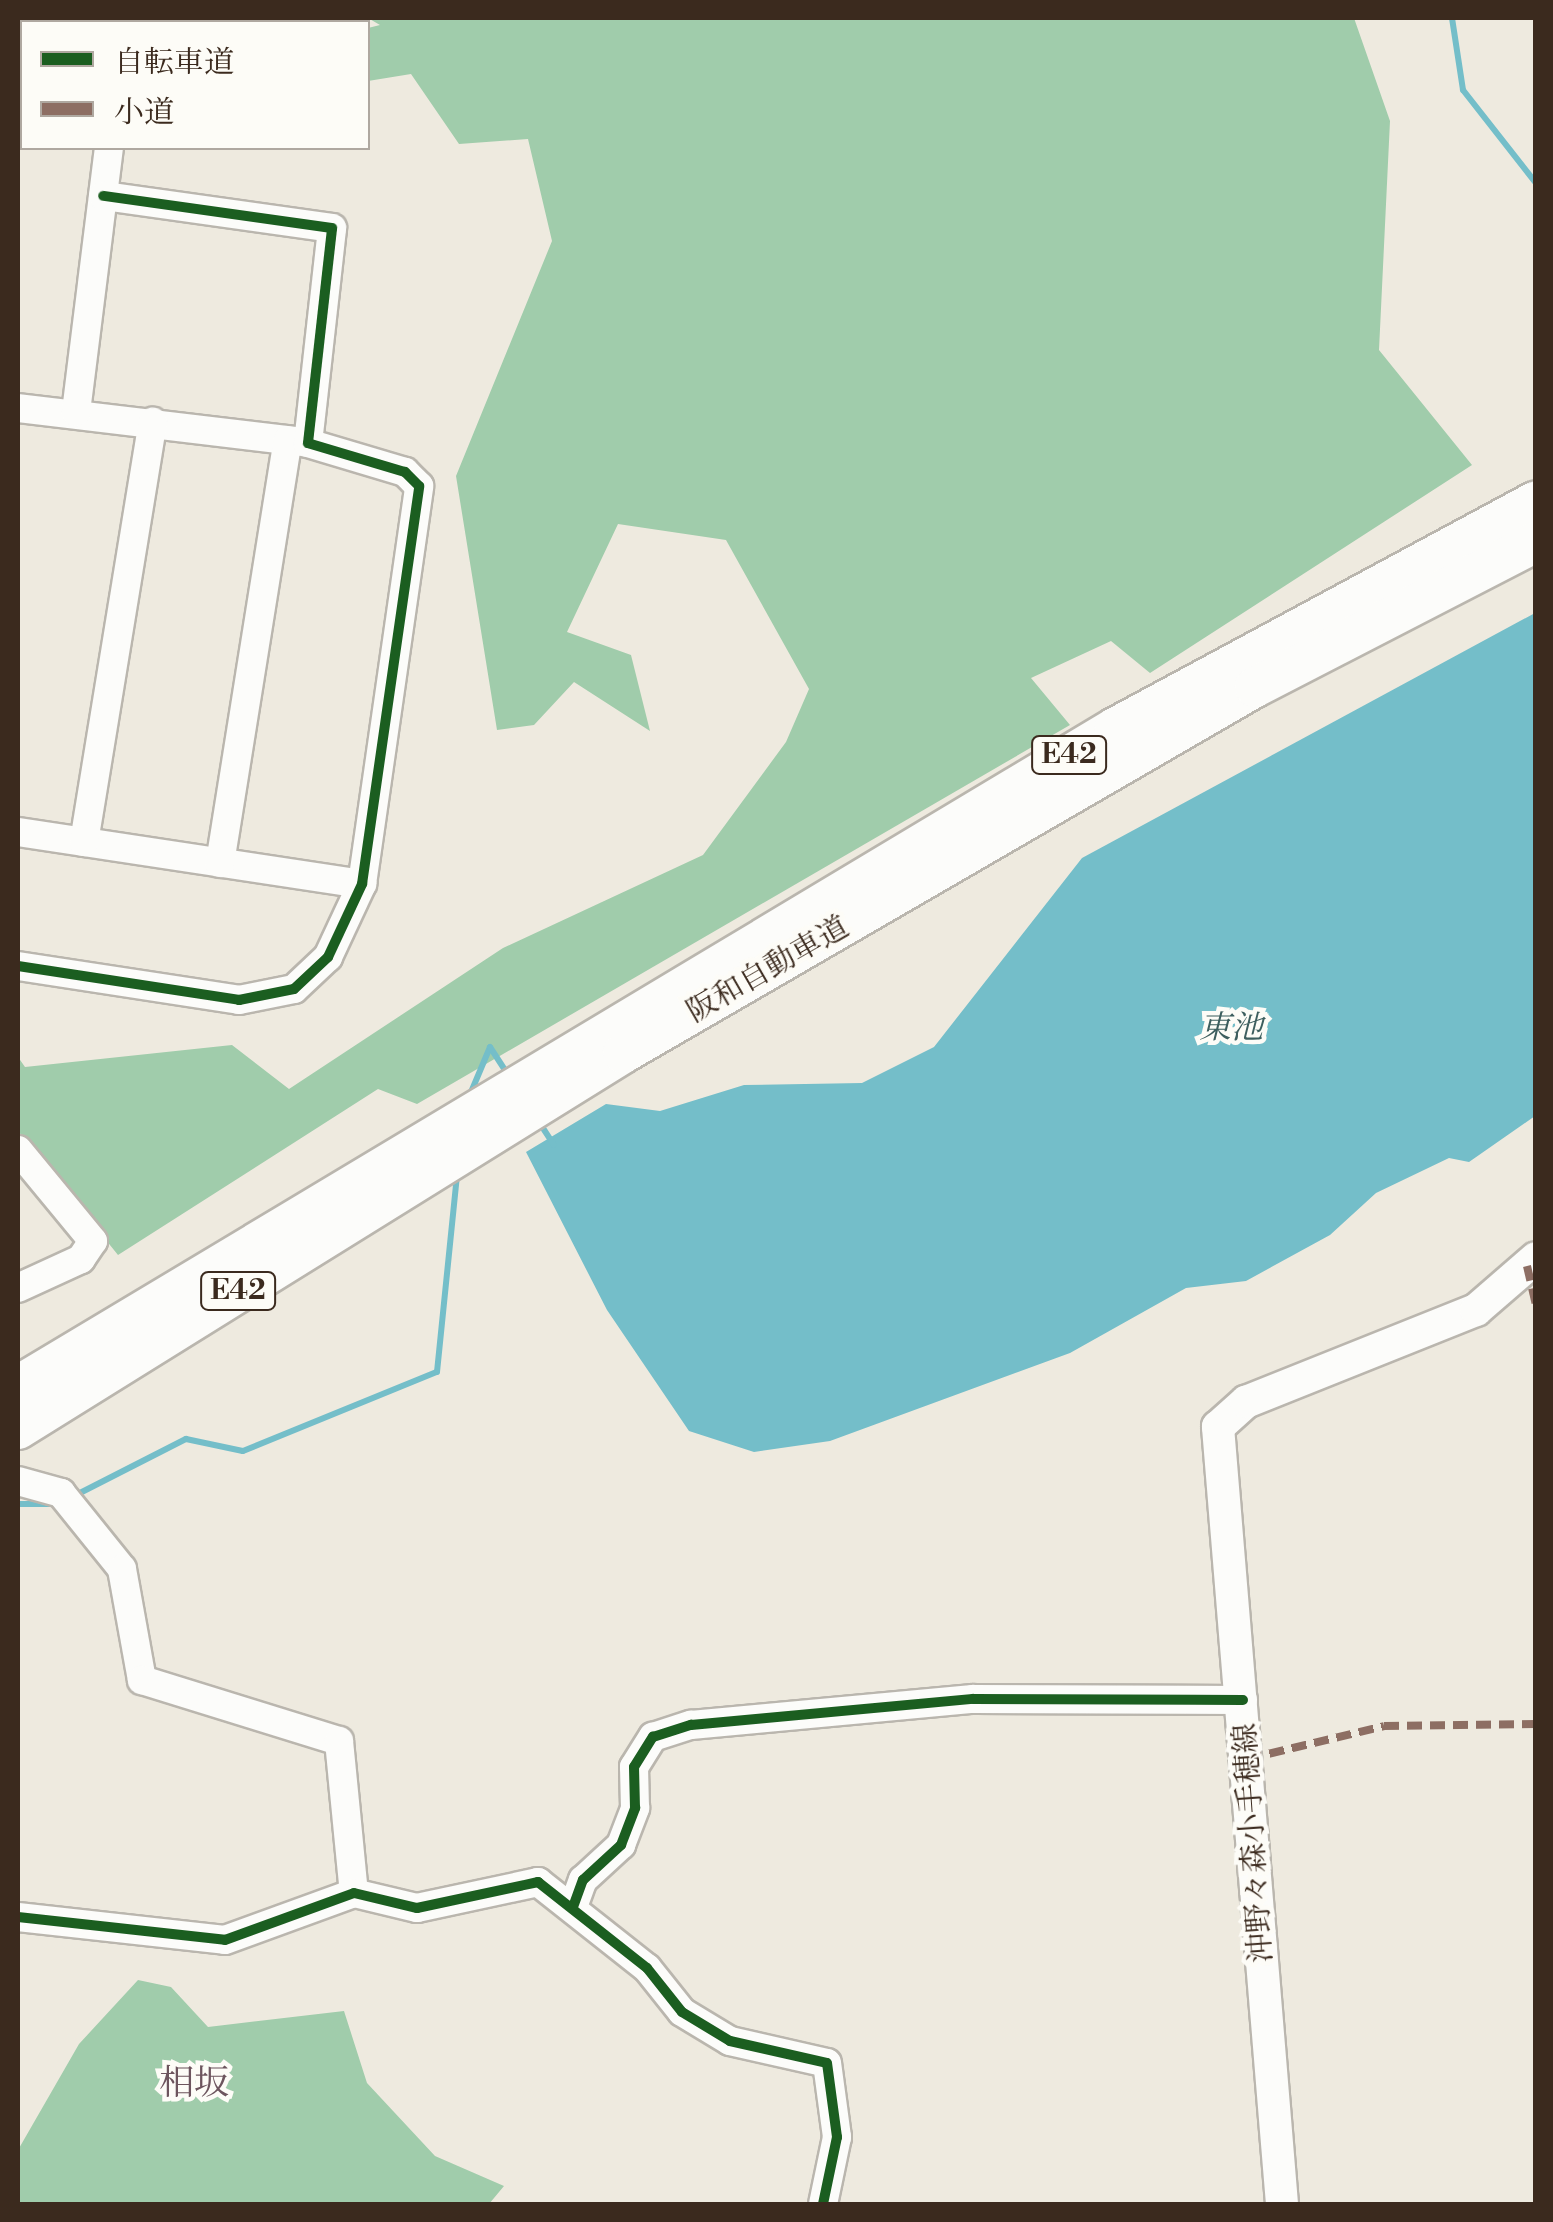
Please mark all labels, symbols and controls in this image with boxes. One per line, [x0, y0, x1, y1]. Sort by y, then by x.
legend [20, 20, 370, 150]
text: 自転車道 [114, 44, 234, 82]
text: 小道 [114, 94, 174, 132]
road number: E42 [1029, 732, 1109, 778]
street label: 阪和自動車道 [681, 909, 855, 1031]
water label: 東池 [1199, 1009, 1263, 1047]
road number: E42 [198, 1268, 278, 1314]
street label: 沖野々森小手穂線 [1228, 1722, 1280, 1964]
district label: 相坂 [159, 2063, 229, 2105]

